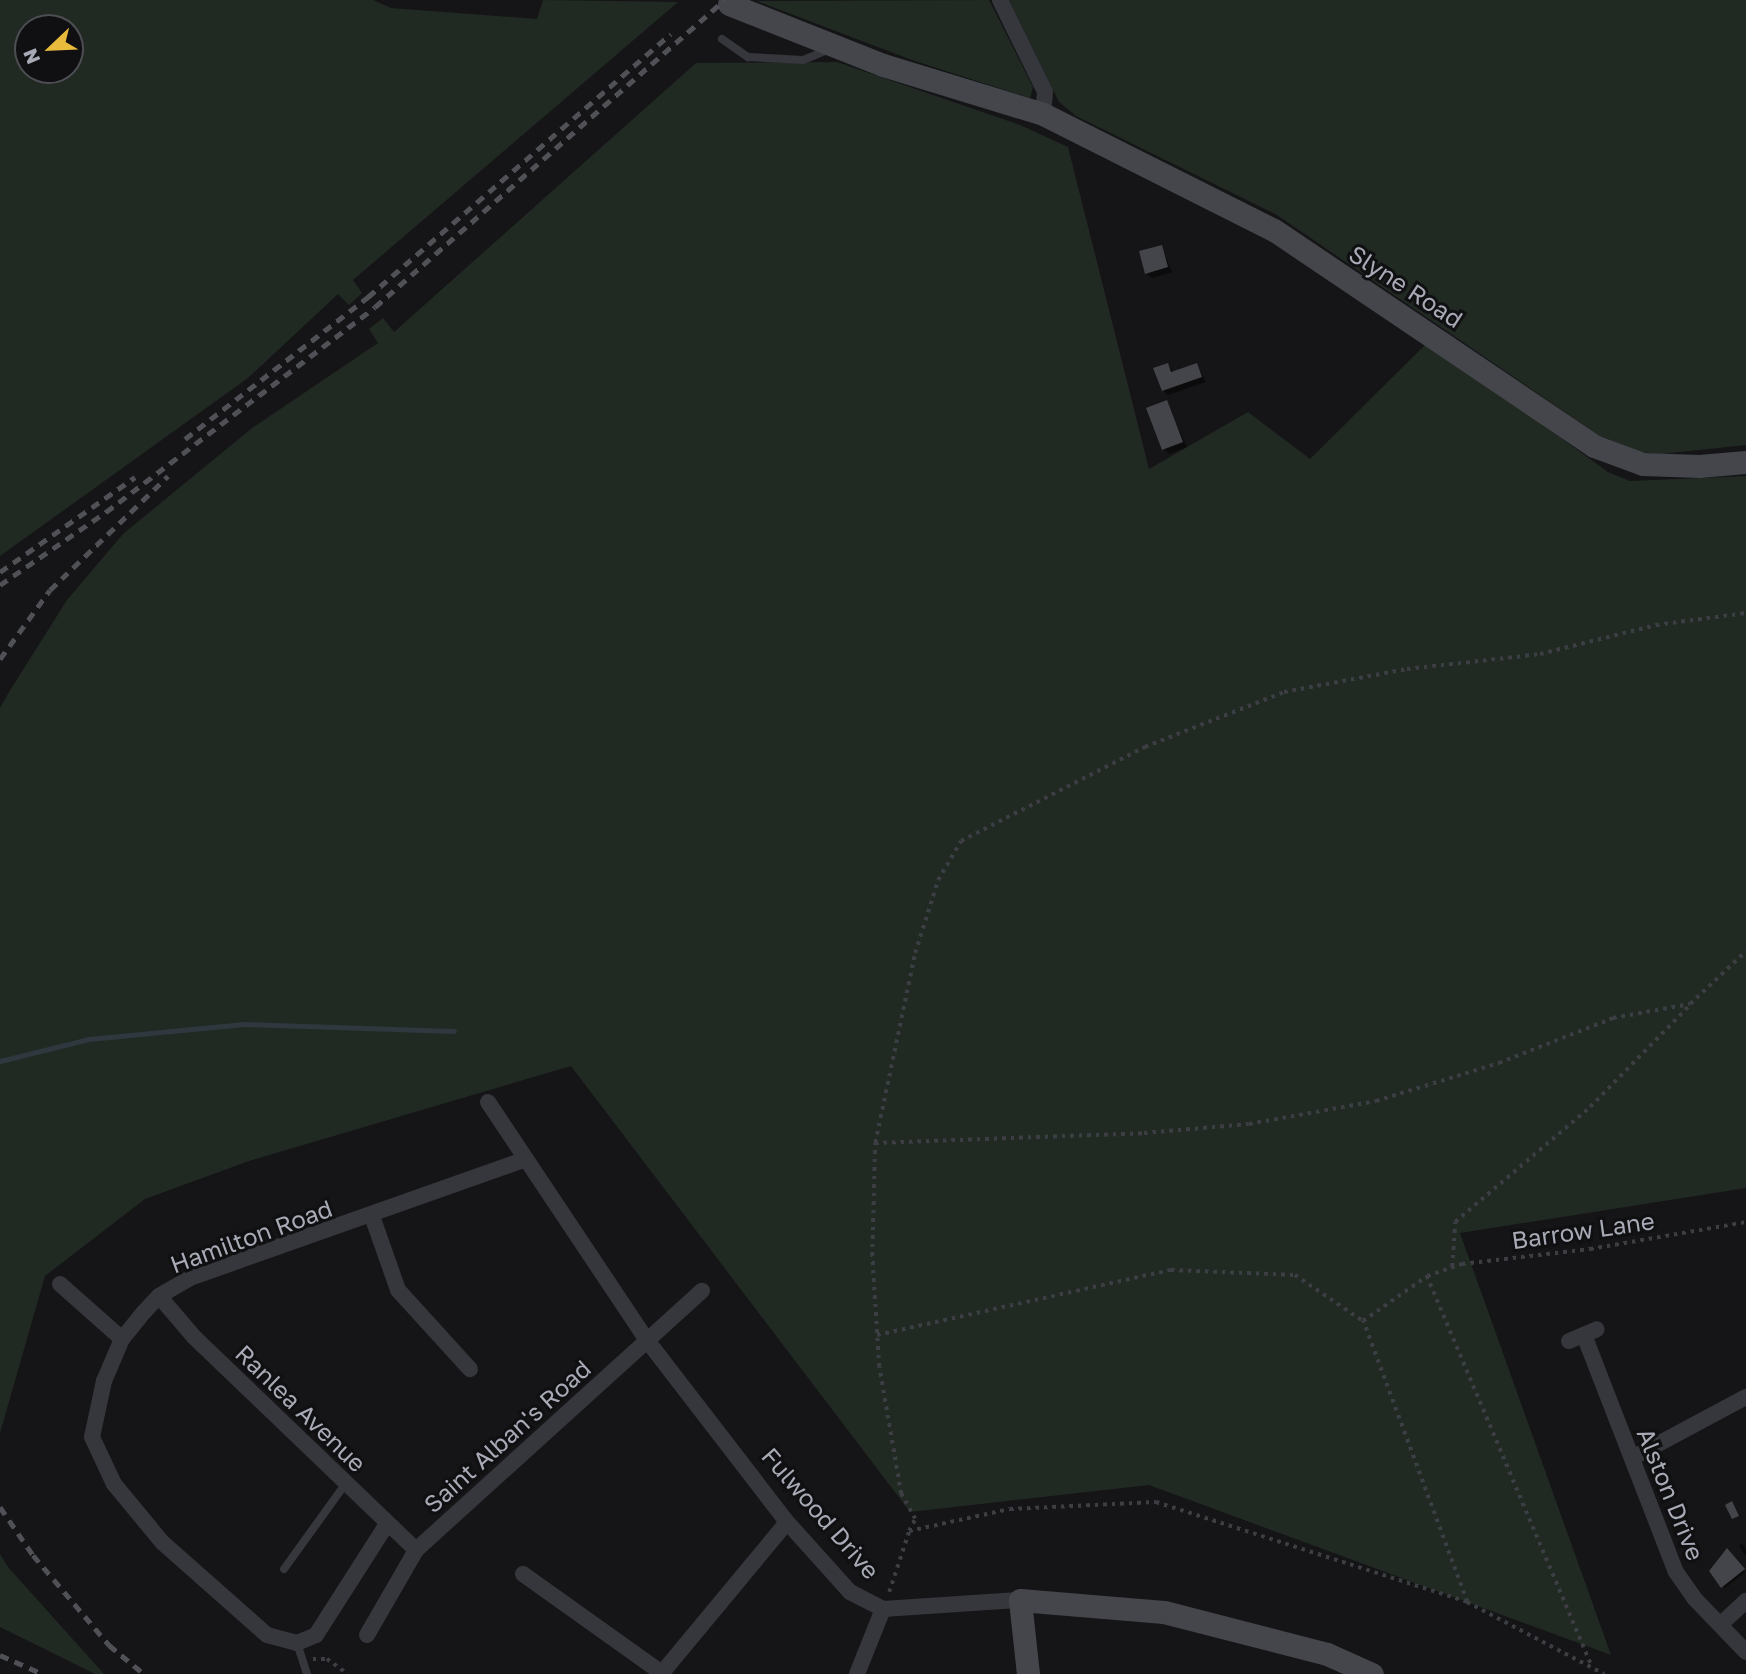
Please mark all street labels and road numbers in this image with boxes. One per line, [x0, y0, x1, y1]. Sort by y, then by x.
street label: Slyne Road [1344, 239, 1468, 333]
street label: Hamilton Road [166, 1193, 336, 1279]
street label: Barrow Lane [1510, 1206, 1656, 1254]
street label: Ranlea Avenue [230, 1339, 372, 1477]
street label: Saint Alban's Road [418, 1354, 596, 1518]
street label: Alston Drive [1631, 1424, 1711, 1564]
street label: Fulwood Drive [756, 1441, 886, 1585]

